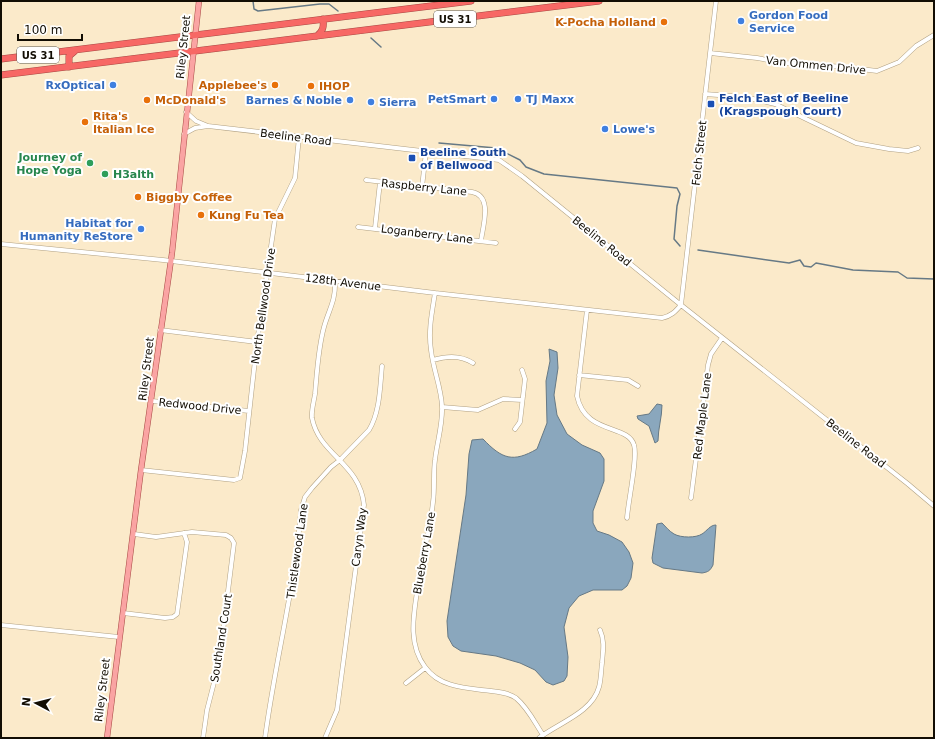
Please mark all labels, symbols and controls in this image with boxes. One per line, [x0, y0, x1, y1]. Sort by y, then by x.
place label: Gordon Food Service [749, 9, 828, 35]
road number: US 31 [434, 11, 476, 27]
street label: Riley Street [174, 14, 193, 80]
scale bar [18, 16, 82, 42]
place label: K-Pocha Holland [555, 16, 656, 29]
marker: Gordon Food Service [736, 16, 746, 26]
marker: K-Pocha Holland [659, 17, 669, 27]
text: 100 m [24, 23, 62, 37]
road number: US 31 [17, 47, 59, 63]
street label: Van Ommen Drive [765, 54, 867, 77]
place label: RxOptical [45, 79, 105, 92]
place label: Applebee's [199, 79, 267, 92]
marker: RxOptical [108, 80, 118, 90]
marker: Applebee's [270, 80, 280, 90]
place label: IHOP [319, 80, 350, 93]
marker: IHOP [306, 81, 316, 91]
place label: Felch East of Beeline (Kragspough Court) [719, 92, 848, 118]
place label: PetSmart [428, 93, 486, 106]
place label: TJ Maxx [526, 93, 574, 106]
place label: McDonald's [155, 94, 226, 107]
place label: Barnes & Noble [246, 94, 342, 107]
marker: PetSmart [489, 94, 499, 104]
marker: TJ Maxx [513, 94, 523, 104]
marker: McDonald's [142, 95, 152, 105]
marker: Barnes & Noble [345, 95, 355, 105]
place label: Sierra [379, 96, 416, 109]
marker: Sierra [366, 97, 376, 107]
marker: Felch East of Beeline (Kragspough Court) [706, 99, 716, 109]
place label: Rita's Italian Ice [93, 110, 154, 136]
marker: Rita's Italian Ice [80, 117, 90, 127]
street label: Felch Street [690, 119, 709, 186]
place label: Lowe's [613, 123, 656, 136]
marker: Lowe's [600, 124, 610, 134]
street label: Beeline Road [259, 127, 332, 148]
place label: Beeline South of Bellwood [420, 146, 506, 172]
place label: Journey of Hope Yoga [16, 151, 82, 177]
marker: Beeline South of Bellwood [407, 153, 417, 163]
marker: Journey of Hope Yoga [85, 158, 95, 168]
place label: H3alth [113, 168, 154, 181]
marker: H3alth [100, 169, 110, 179]
street label: Raspberry Lane [380, 177, 468, 198]
place label: Biggby Coffee [146, 191, 232, 204]
marker: Biggby Coffee [133, 192, 143, 202]
place label: Kung Fu Tea [209, 209, 284, 222]
marker: Kung Fu Tea [196, 210, 206, 220]
street label: Beeline Road [570, 214, 634, 269]
place label: Habitat for Humanity ReStore [20, 217, 134, 243]
street label: Loganberry Lane [380, 222, 474, 247]
marker: Habitat for Humanity ReStore [136, 224, 146, 234]
street label: North Bellwood Drive [249, 247, 278, 365]
street label: 128th Avenue [304, 271, 382, 294]
street label: Riley Street [136, 336, 157, 402]
street label: Red Maple Lane [691, 372, 714, 460]
street label: Redwood Drive [158, 396, 242, 417]
street label: Beeline Road [823, 416, 888, 471]
street label: Thistlewood Lane [284, 502, 311, 601]
street label: Caryn Way [349, 506, 370, 567]
street label: Blueberry Lane [411, 511, 438, 595]
street label: Southland Court [208, 592, 235, 683]
street label: Riley Street [92, 657, 113, 723]
north arrow [16, 683, 56, 723]
text: N [20, 696, 34, 707]

